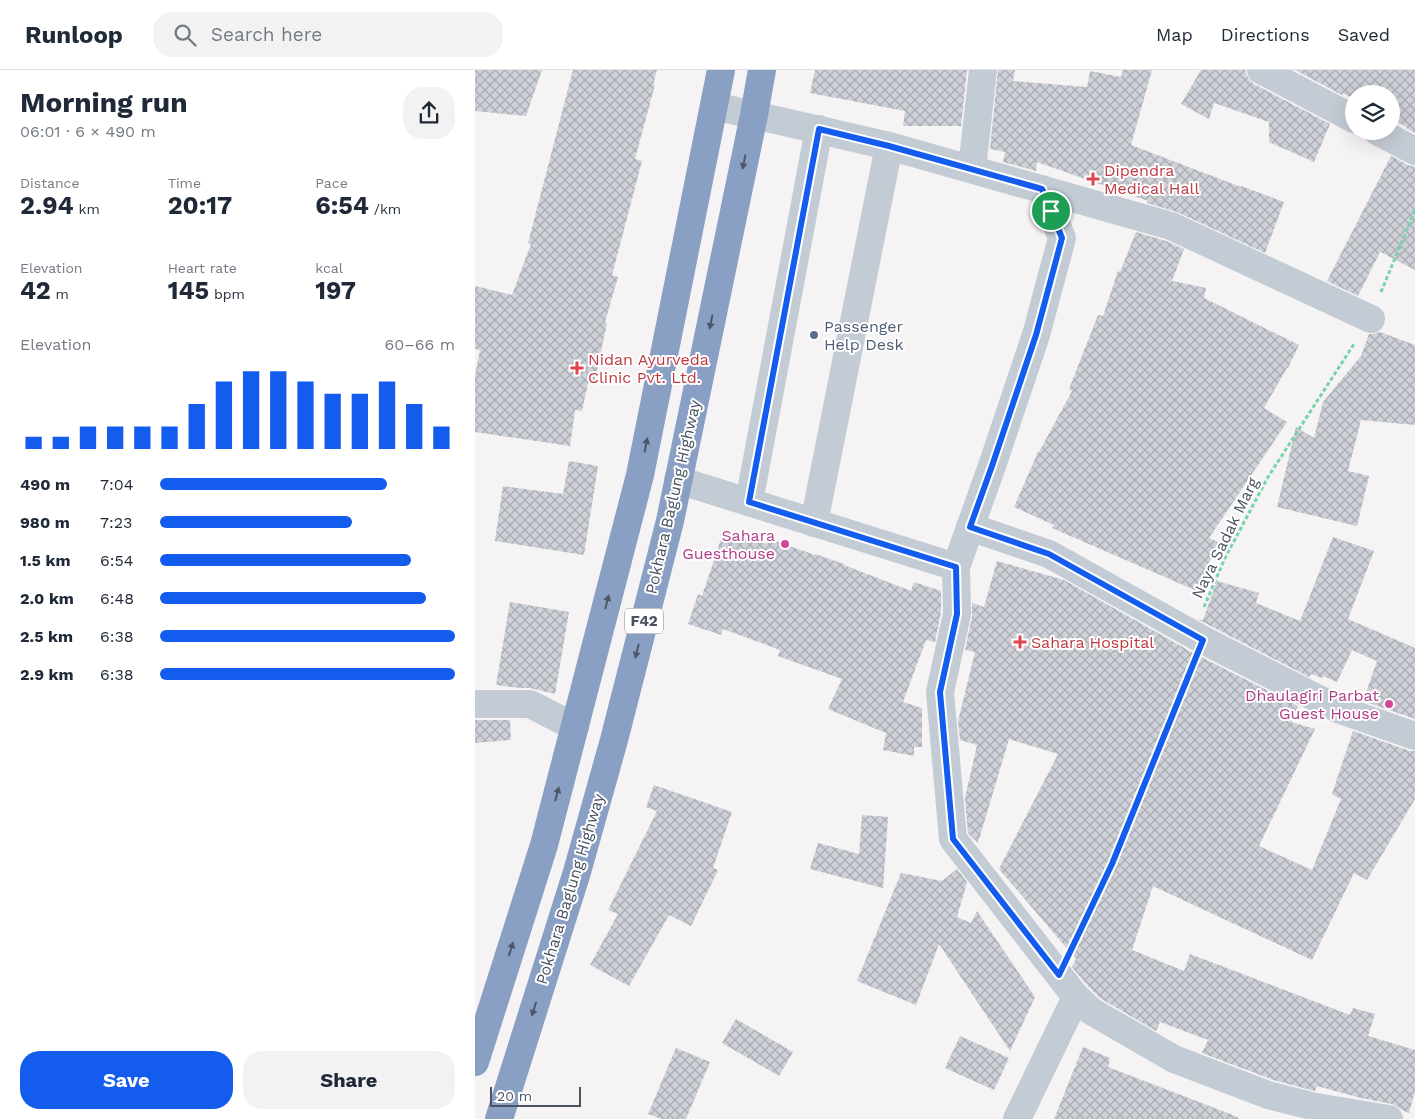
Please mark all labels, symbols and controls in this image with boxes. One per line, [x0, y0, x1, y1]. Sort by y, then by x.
search box [153, 12, 503, 57]
text: Runloop [25, 21, 123, 49]
icon: search [171, 21, 199, 49]
text: Search here [211, 23, 322, 46]
text: Map [1156, 24, 1193, 45]
text: Directions [1221, 24, 1310, 45]
text: Saved [1338, 24, 1390, 45]
map controls [1345, 85, 1400, 140]
button: layers [1345, 85, 1400, 140]
text: Morning run [20, 86, 188, 119]
button: share [403, 87, 455, 139]
text: 06:01 · 6 × 490 m [20, 122, 156, 141]
one-way arrow [740, 155, 748, 170]
place label: Dipendra Medical Hall [1104, 161, 1199, 198]
marker: Dipendra Medical Hall [1086, 172, 1100, 186]
text: Distance [20, 175, 80, 191]
text: Time [168, 175, 201, 191]
text: Pace [315, 175, 348, 191]
pin [1030, 190, 1072, 232]
text: 2.94 [20, 191, 74, 220]
text: 20:17 [168, 191, 232, 220]
text: 6:54 [315, 191, 369, 220]
icon: arrive [1037, 197, 1065, 225]
text: km [74, 201, 100, 217]
text: /km [369, 201, 401, 217]
text: Elevation [20, 260, 83, 276]
text: Heart rate [168, 260, 237, 276]
text: kcal [315, 260, 343, 276]
text: 42 [20, 276, 51, 305]
text: 145 [168, 276, 209, 305]
text: 197 [315, 276, 356, 305]
text: m [51, 286, 69, 302]
text: bpm [209, 286, 245, 302]
one-way arrow [707, 314, 715, 329]
place label: Passenger Help Desk [824, 317, 904, 354]
marker: Passenger Help Desk [808, 329, 820, 341]
text: Elevation [20, 335, 91, 354]
text: 60–66 m [385, 335, 455, 354]
place label: Nidan Ayurveda Clinic Pvt. Ltd. [588, 350, 709, 387]
marker: Nidan Ayurveda Clinic Pvt. Ltd. [570, 361, 584, 375]
street label: Pokhara Baglung Highway [641, 397, 705, 596]
one-way arrow [642, 437, 650, 452]
street label: Naya Sadak Marg [1188, 474, 1263, 602]
text: 490 m [20, 475, 70, 494]
text: 7:04 [100, 475, 133, 494]
text: 980 m [20, 513, 70, 532]
text: 7:23 [100, 513, 132, 532]
place label: Sahara Guesthouse [682, 526, 775, 563]
marker: Sahara Guesthouse [779, 538, 791, 550]
text: 1.5 km [20, 551, 70, 570]
text: 6:54 [100, 551, 134, 570]
text: 2.0 km [20, 589, 74, 608]
text: 6:48 [100, 589, 134, 608]
one-way arrow [603, 595, 611, 610]
road number: F42 [625, 608, 663, 634]
text: 2.5 km [20, 627, 73, 646]
text: 6:38 [100, 627, 134, 646]
place label: Sahara Hospital [1031, 633, 1154, 652]
marker: Sahara Hospital [1013, 635, 1027, 649]
one-way arrow [632, 643, 640, 658]
text: 2.9 km [20, 665, 74, 684]
text: 6:38 [100, 665, 134, 684]
place label: Dhaulagiri Parbat Guest House [1245, 686, 1379, 723]
marker: Dhaulagiri Parbat Guest House [1383, 698, 1395, 710]
one-way arrow [554, 786, 562, 801]
street label: Pokhara Baglung Highway [532, 791, 608, 987]
one-way arrow [507, 942, 515, 957]
one-way arrow [529, 1001, 537, 1016]
button: Save [20, 1051, 233, 1109]
button: Share [243, 1051, 455, 1109]
scale bar [490, 1084, 581, 1107]
text: 20 m [497, 1088, 532, 1104]

